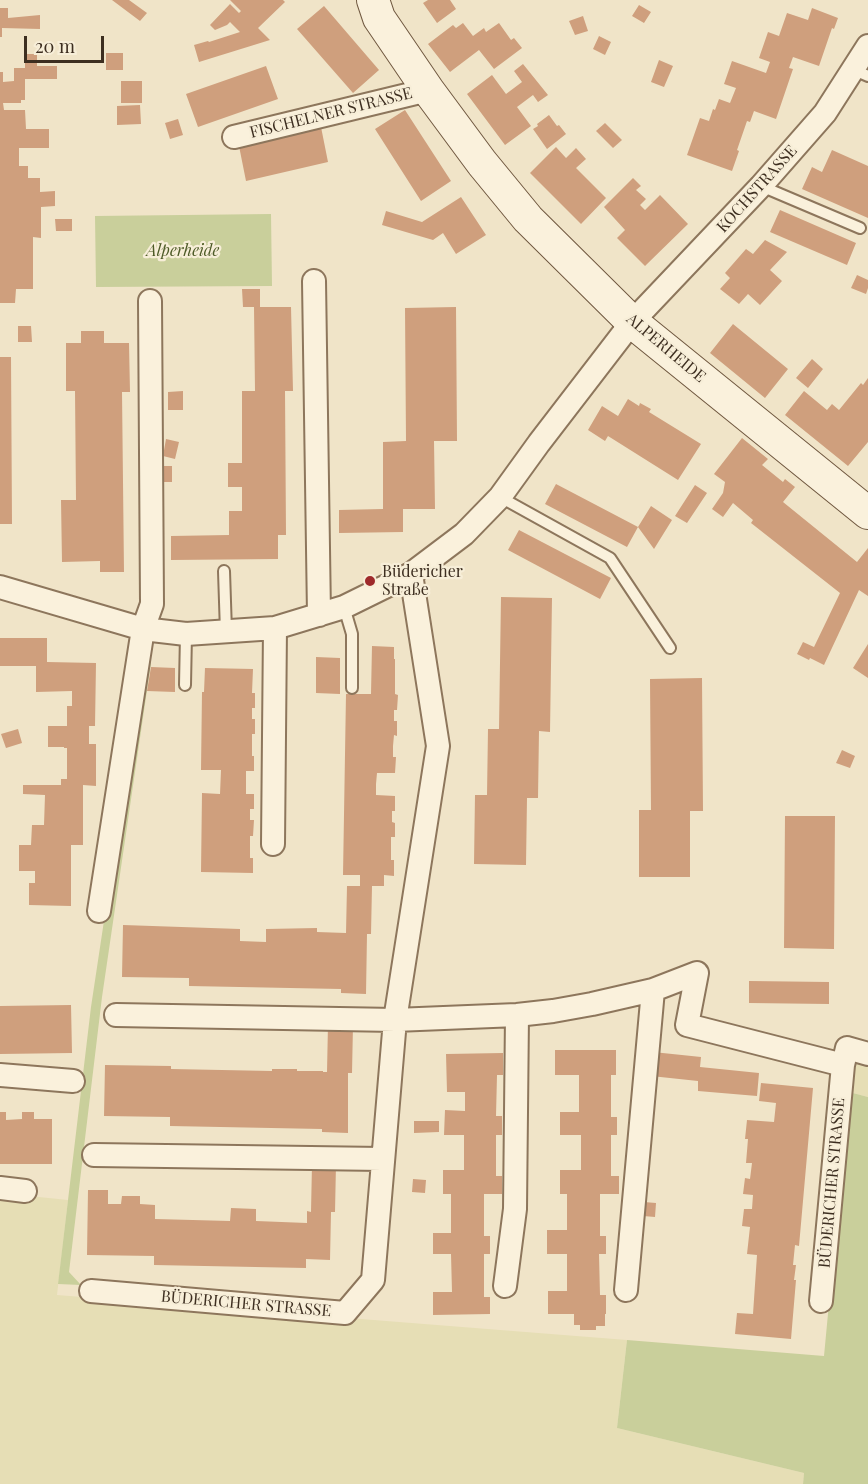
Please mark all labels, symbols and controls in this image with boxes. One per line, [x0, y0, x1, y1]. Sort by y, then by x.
scale bar [27, 24, 106, 62]
text: 20 m [35, 34, 75, 58]
street label: FISCHELNER STRASSE [248, 83, 414, 143]
street label: KOCHSTRASSE [713, 141, 801, 237]
park label: Alperheide [147, 241, 219, 261]
street label: ALPERHEIDE [623, 309, 709, 387]
place label: Büdericher Straße [382, 562, 463, 600]
marker: Büdericher Straße [363, 574, 377, 588]
street label: BÜDERICHER STRASSE [815, 1097, 849, 1269]
street label: BÜDERICHER STRASSE [160, 1287, 332, 1321]

